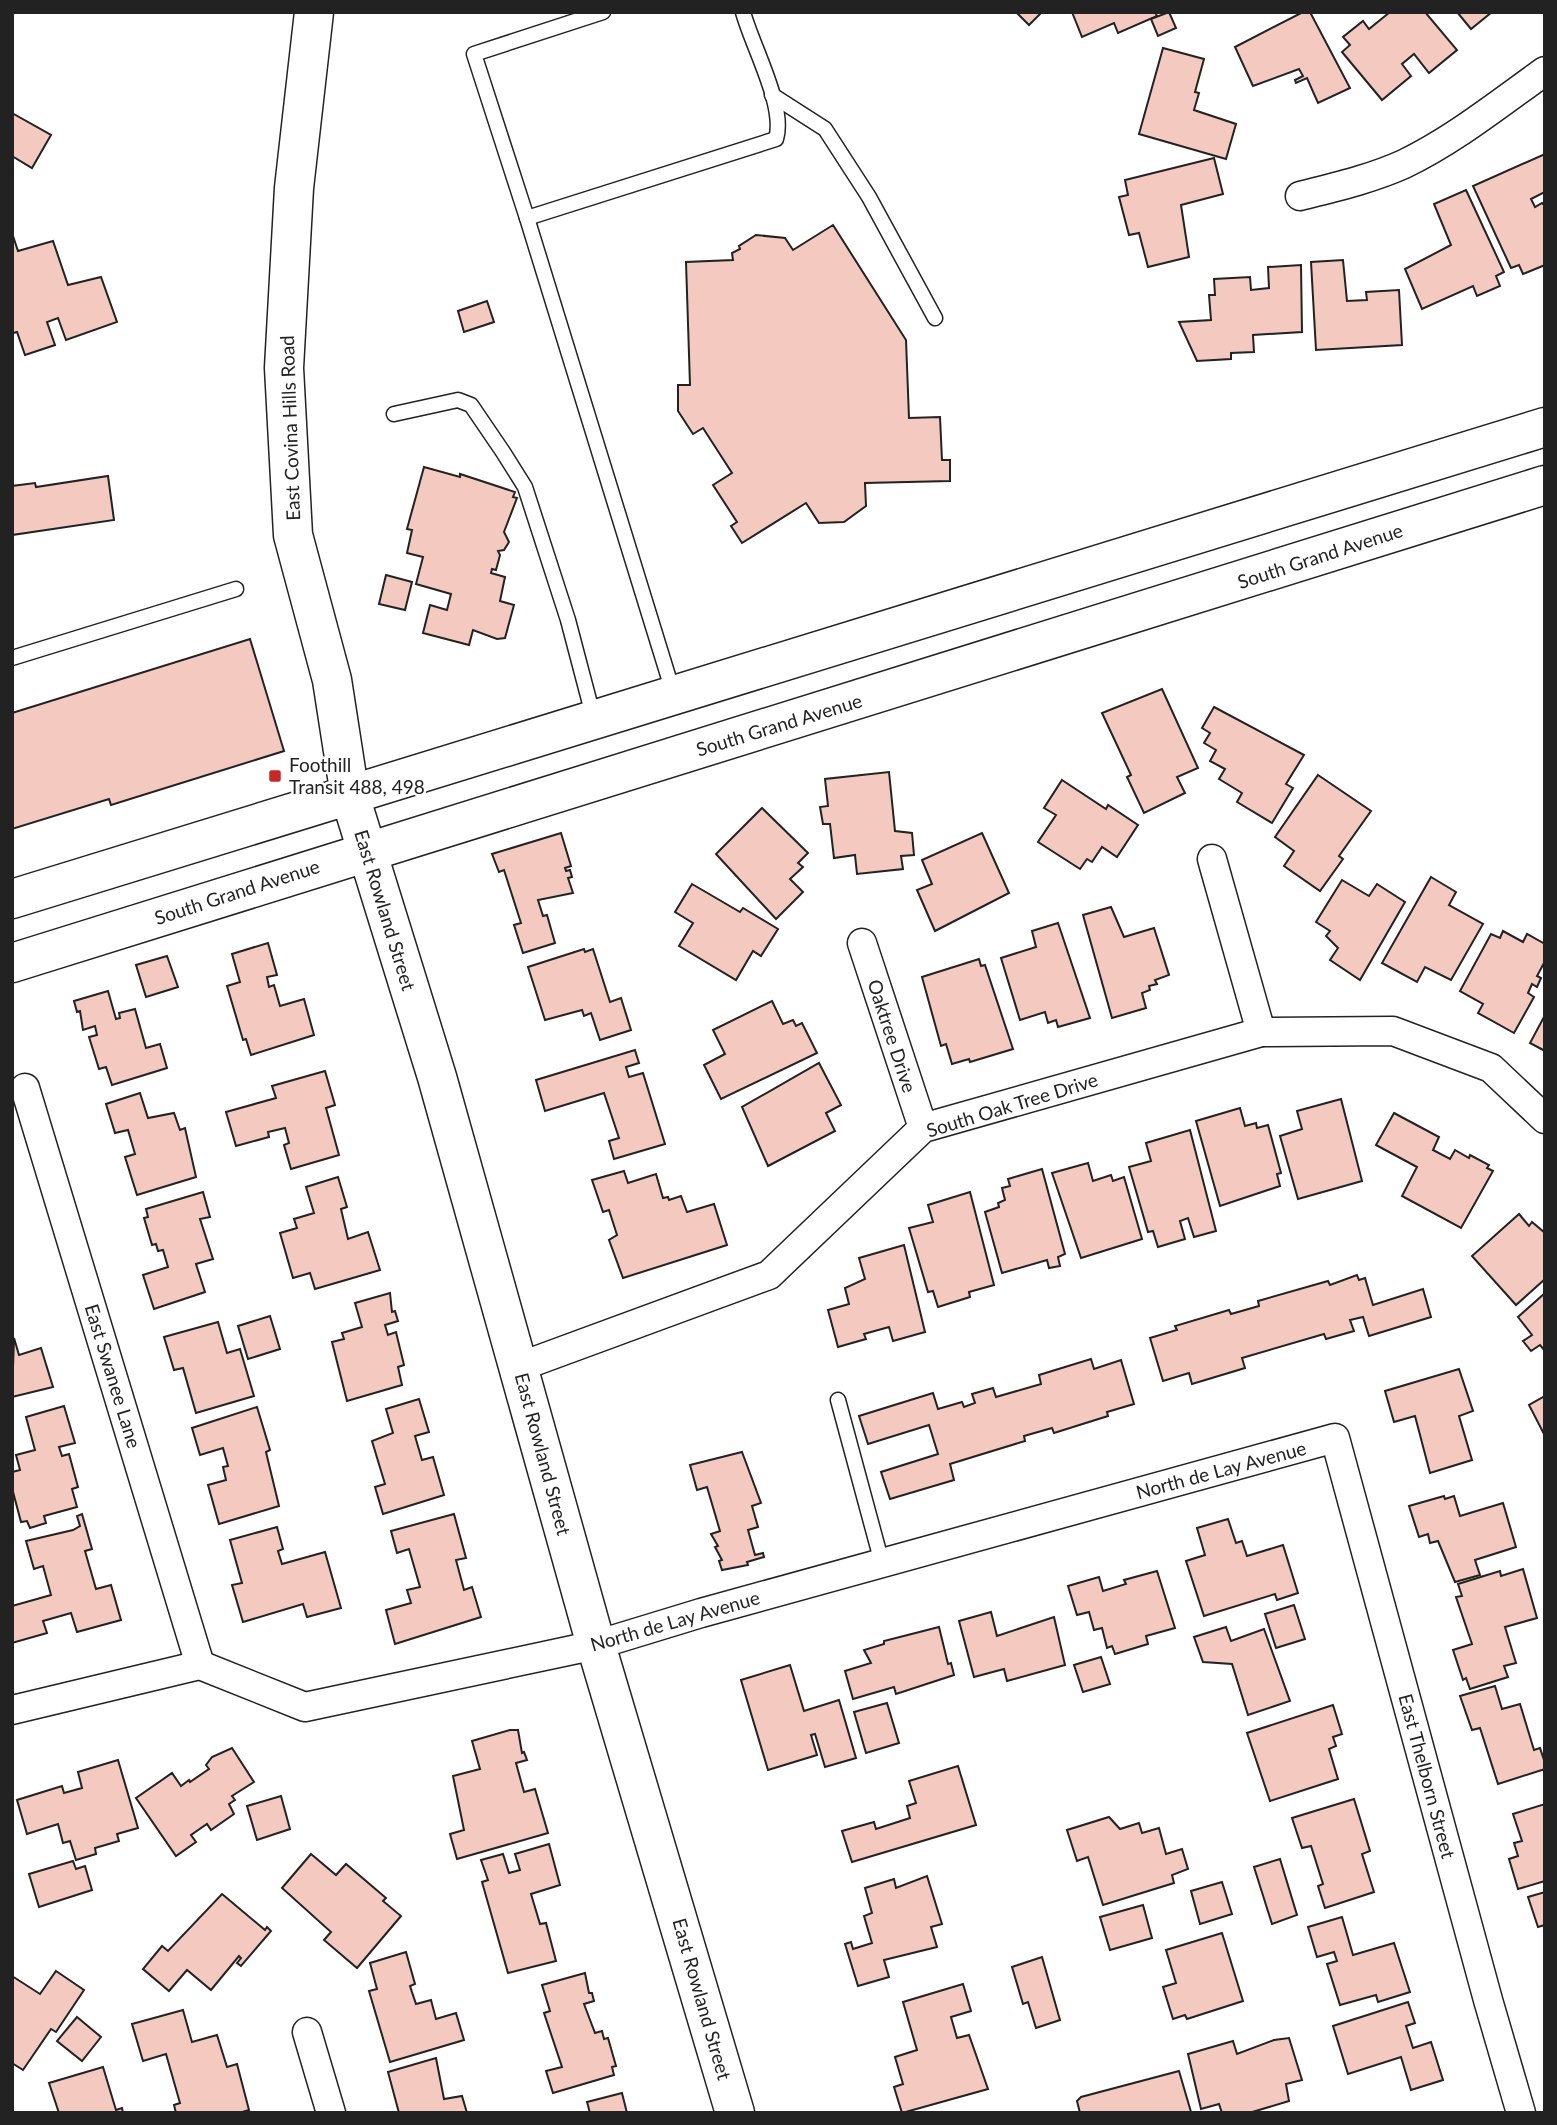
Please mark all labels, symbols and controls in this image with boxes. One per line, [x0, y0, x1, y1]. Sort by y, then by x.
street label: East Covina Hills Road [275, 335, 304, 521]
street label: South Grand Avenue [1234, 518, 1405, 593]
street label: South Grand Avenue [693, 688, 865, 761]
place label: Foothill Transit 488, 498 [289, 753, 425, 798]
marker: Foothill Transit 488, 498 [267, 768, 283, 784]
street label: East Rowland Street [350, 827, 421, 993]
street label: South Grand Avenue [151, 854, 322, 929]
street label: Oaktree Drive [863, 976, 922, 1095]
street label: South Oak Tree Drive [923, 1067, 1100, 1142]
street label: East Swanee Lane [81, 1301, 146, 1451]
street label: East Rowland Street [511, 1370, 576, 1538]
street label: North de Lay Avenue [1133, 1436, 1308, 1503]
street label: North de Lay Avenue [588, 1585, 762, 1656]
street label: East Thelborn Street [1394, 1691, 1461, 1861]
street label: East Rowland Street [668, 1915, 737, 2083]

